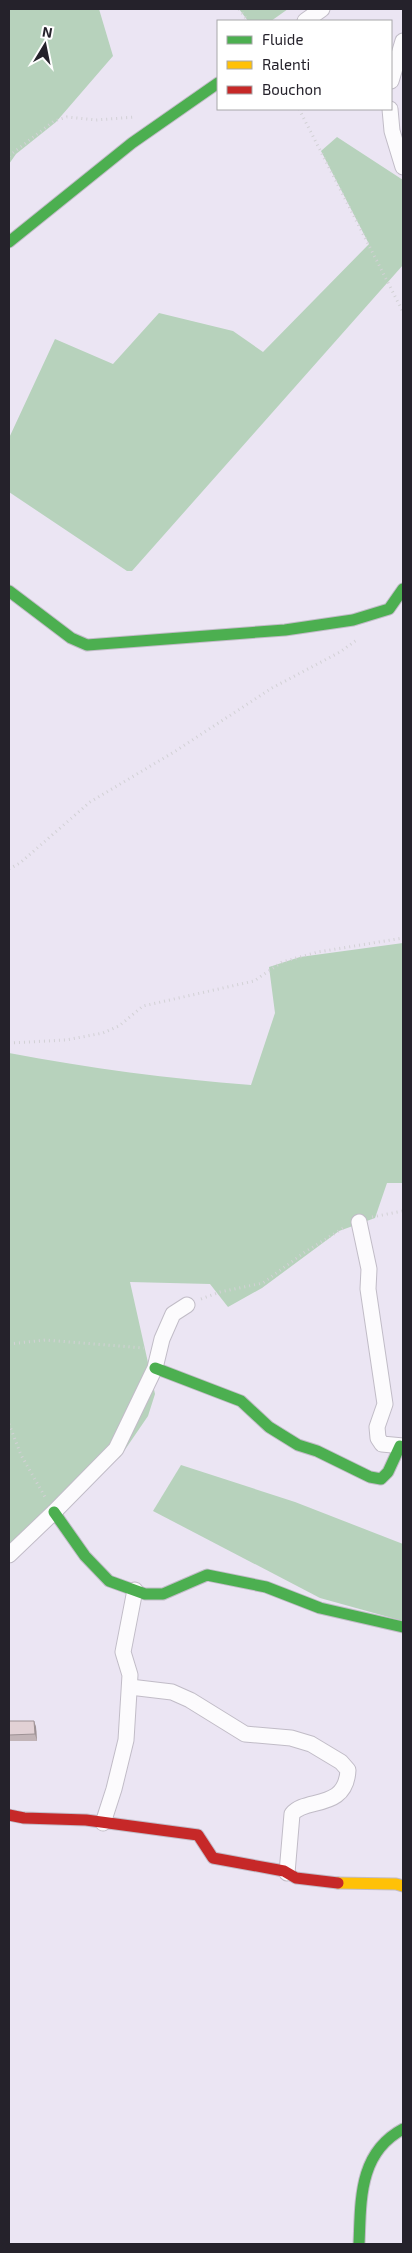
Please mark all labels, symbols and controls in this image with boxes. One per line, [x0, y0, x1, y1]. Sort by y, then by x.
north arrow [20, 20, 70, 70]
legend [217, 20, 392, 110]
text: N [41, 22, 54, 41]
text: Fluide [262, 30, 303, 48]
text: Ralenti [262, 55, 310, 73]
text: Bouchon [262, 80, 322, 98]

